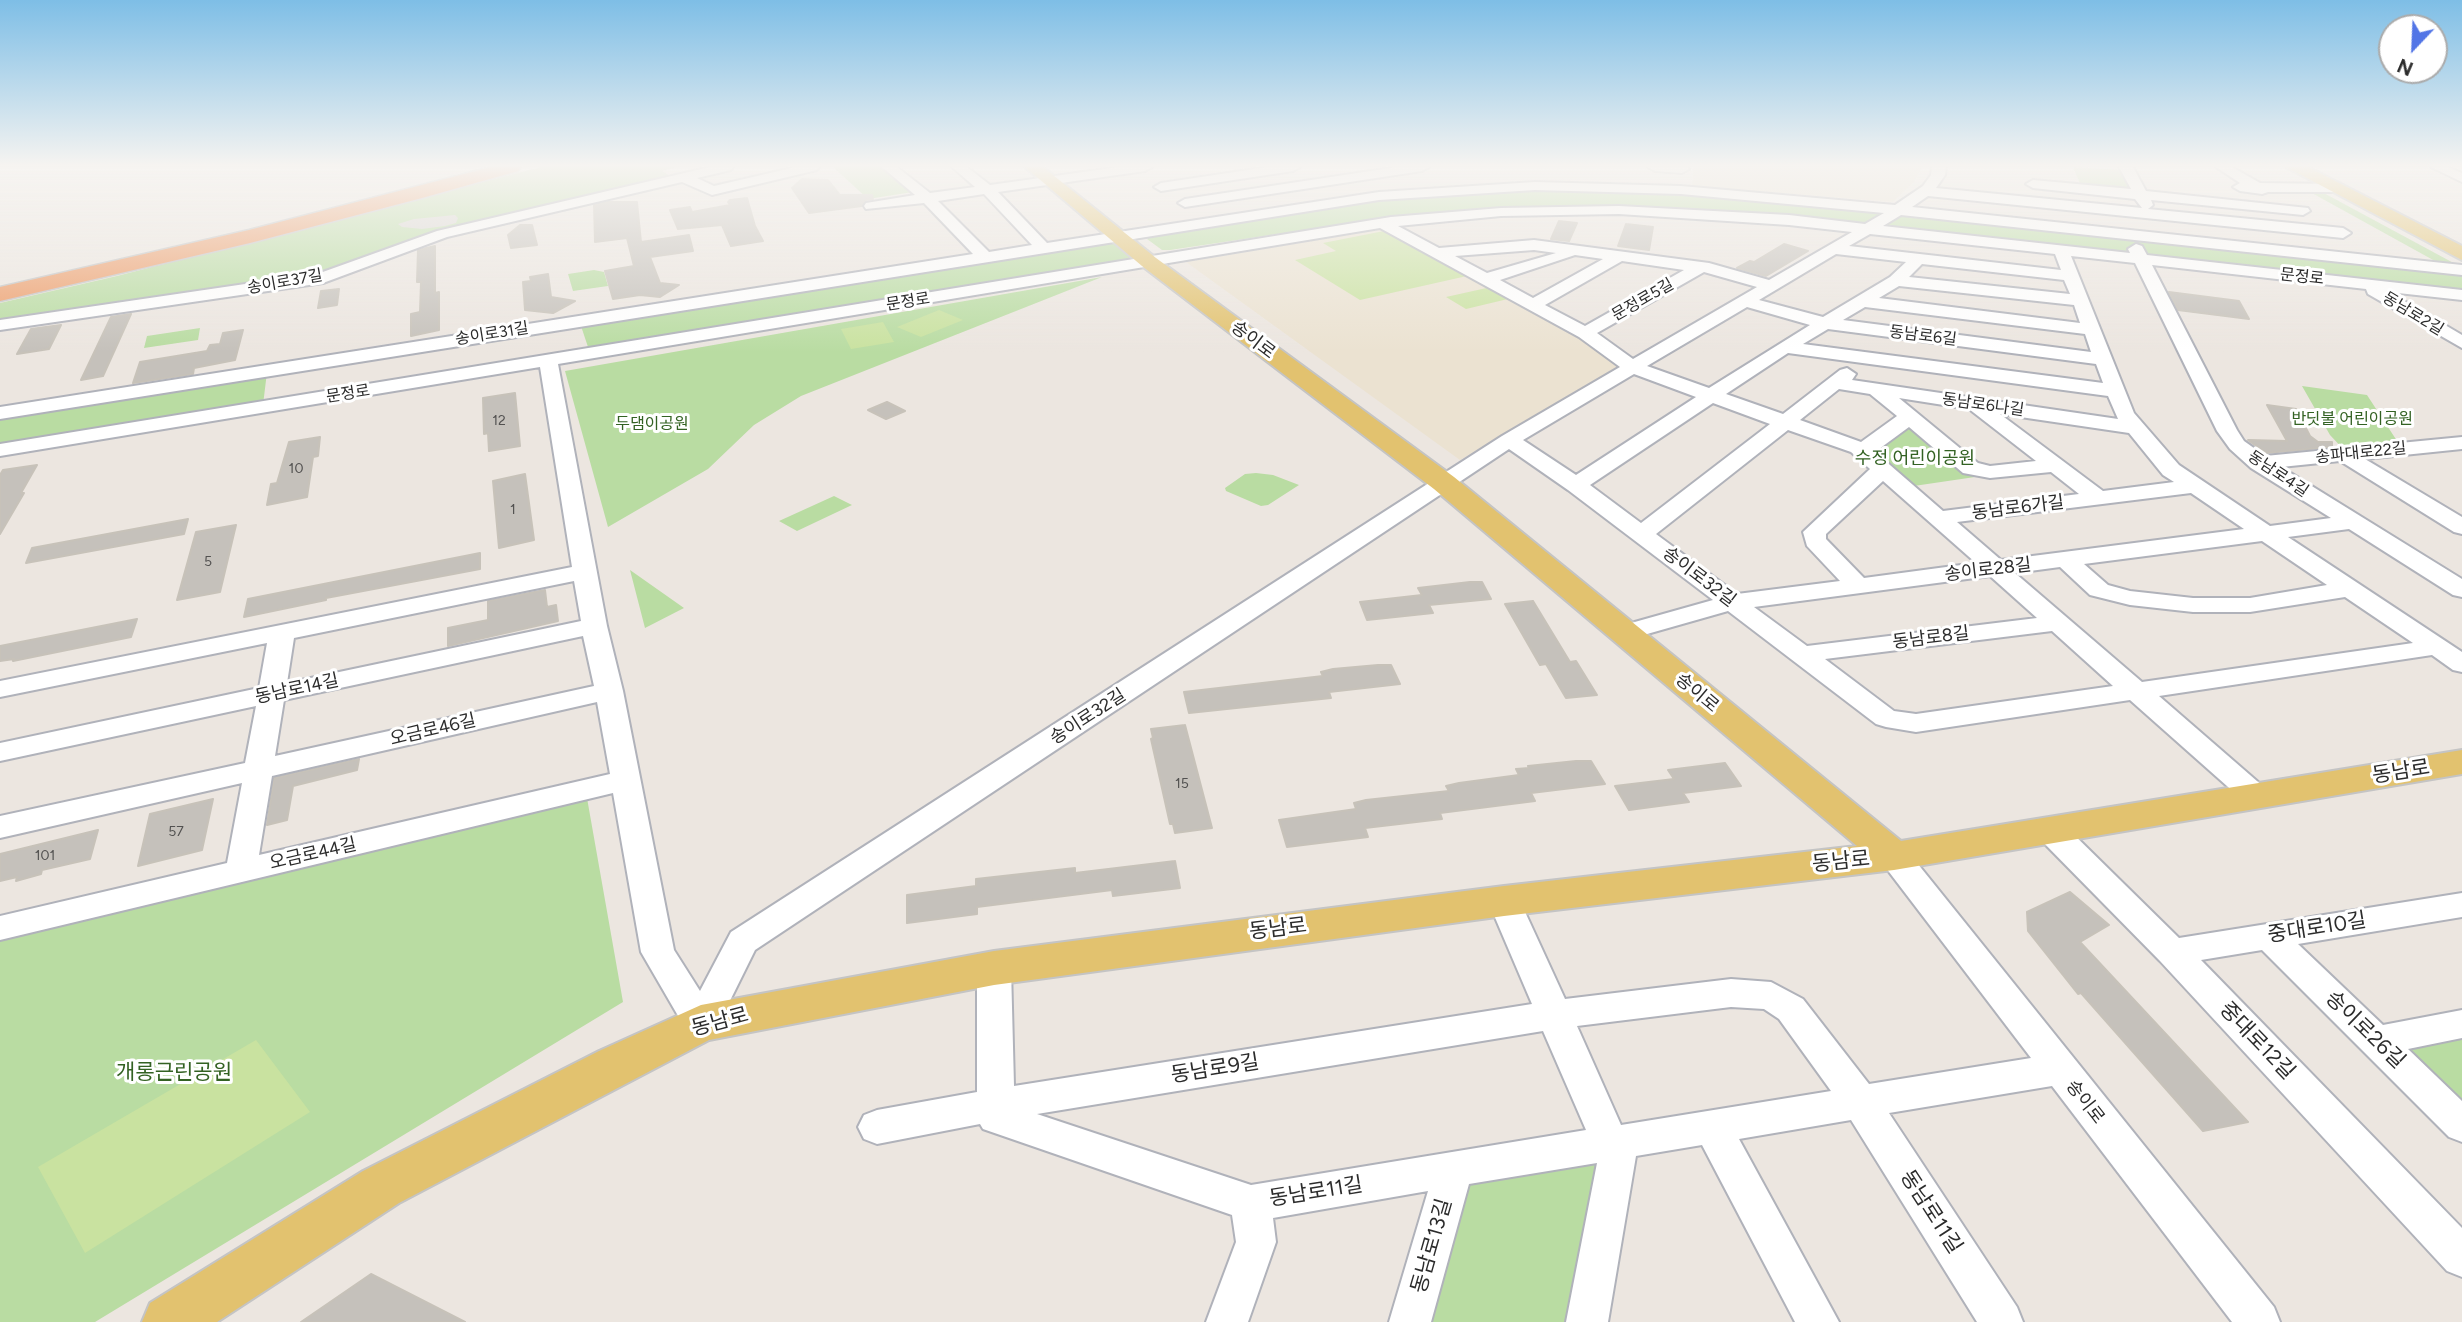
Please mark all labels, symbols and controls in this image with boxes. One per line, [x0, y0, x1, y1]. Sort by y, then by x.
north arrow [2378, 14, 2448, 84]
text: N [2394, 53, 2417, 80]
street label: 문정로 [2279, 265, 2325, 289]
street label: 송이로37길 [246, 266, 324, 298]
street label: 문정로5길 [1609, 275, 1677, 325]
street label: 동남로2길 [2379, 288, 2447, 340]
street label: 문정로 [885, 289, 931, 315]
street label: 송이로 [1227, 316, 1279, 364]
street label: 송이로31길 [454, 319, 530, 349]
street label: 동남로6길 [1888, 322, 1958, 350]
street label: 문정로 [325, 381, 371, 407]
street label: 동남로6나길 [1941, 390, 2025, 420]
park label: 반딧불 어린이공원 [2291, 409, 2413, 429]
house number: 12 [492, 413, 506, 429]
park label: 두댐이공원 [615, 414, 689, 434]
street label: 송파대로22길 [2315, 439, 2407, 467]
street label: 동남로4길 [2244, 447, 2312, 501]
park label: 수정 어린이공원 [1855, 448, 1975, 470]
house number: 10 [289, 461, 303, 477]
street label: 동남로6가길 [1971, 492, 2065, 524]
house number: 1 [510, 502, 516, 518]
street label: 송이로32길 [1658, 542, 1740, 612]
house number: 5 [204, 554, 212, 570]
street label: 송이로28길 [1943, 554, 2033, 586]
street label: 동남로8길 [1891, 623, 1971, 653]
street label: 송이로 [1671, 669, 1723, 717]
street label: 동남로14길 [253, 670, 341, 708]
street label: 송이로32길 [1046, 684, 1130, 750]
street label: 오금로46길 [388, 710, 478, 750]
street label: 동남로 [2370, 755, 2432, 789]
house number: 15 [1175, 776, 1189, 792]
house number: 57 [168, 824, 184, 840]
street label: 오금로44길 [267, 834, 359, 874]
street label: 동남로 [1811, 846, 1871, 878]
house number: 101 [35, 848, 55, 864]
street label: 중대로10길 [2266, 908, 2368, 948]
street label: 동남로 [1248, 913, 1308, 945]
street label: 송이로26길 [2320, 986, 2410, 1074]
street label: 중대로12길 [2214, 997, 2300, 1085]
street label: 동남로 [689, 1002, 751, 1042]
street label: 동남로9길 [1169, 1050, 1261, 1088]
park label: 개롱근린공원 [116, 1060, 232, 1086]
street label: 송이로 [2061, 1076, 2109, 1128]
street label: 동남로11길 [1895, 1165, 1967, 1259]
street label: 동남로11길 [1267, 1172, 1365, 1212]
street label: 동남로13길 [1406, 1196, 1458, 1296]

